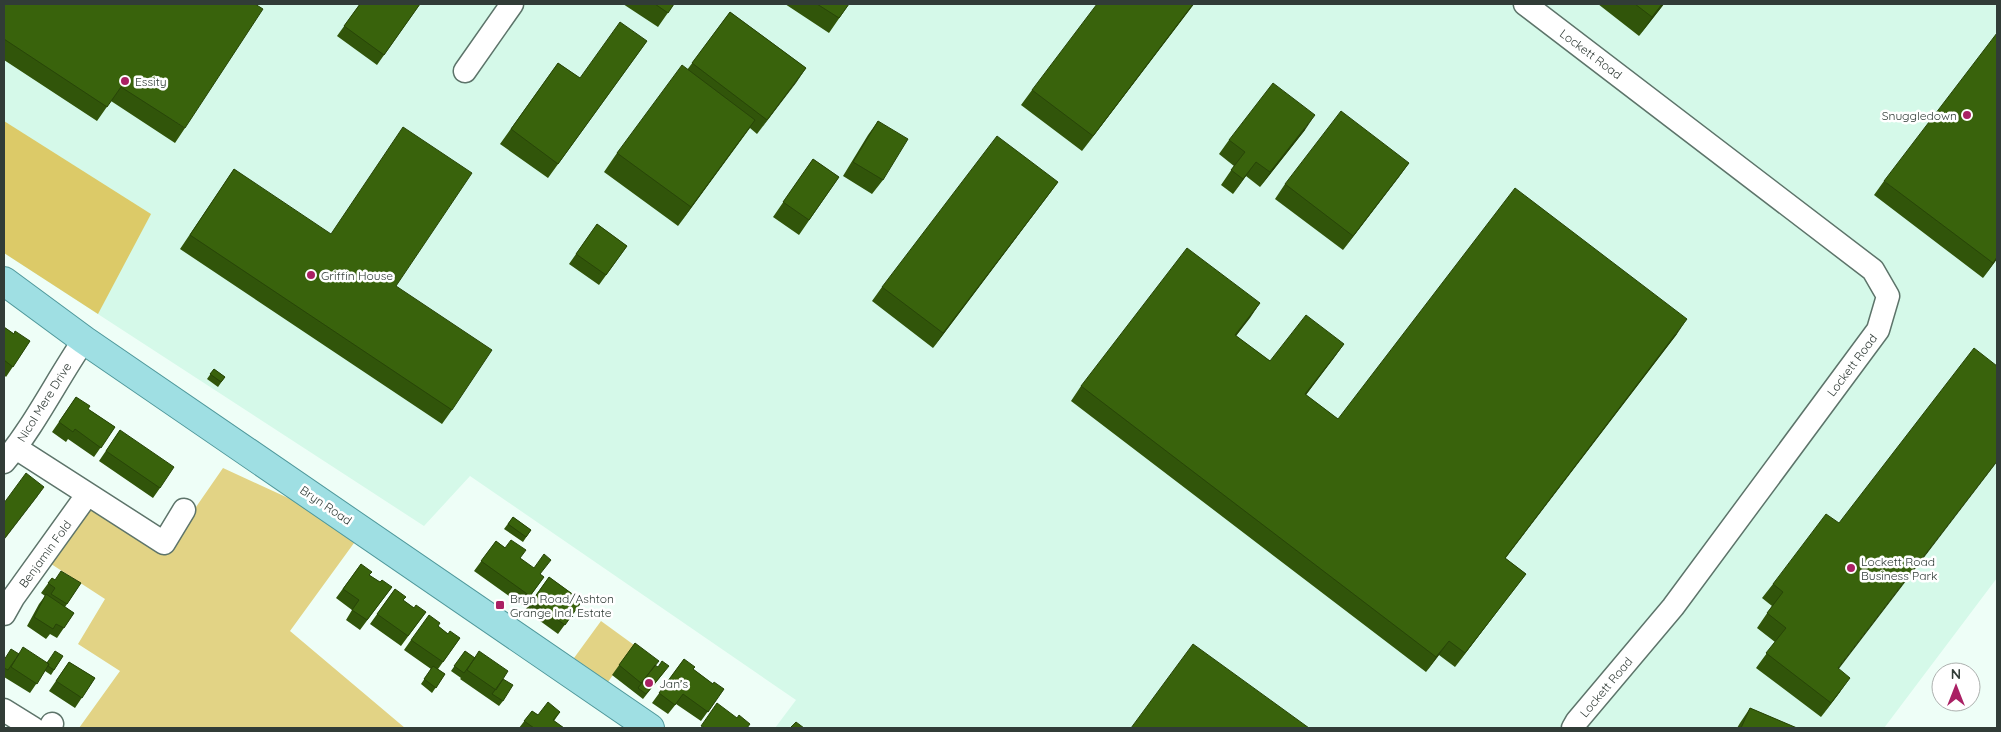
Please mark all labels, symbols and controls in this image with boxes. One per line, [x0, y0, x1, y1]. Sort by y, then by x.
street label: Lockett Road [1557, 26, 1625, 82]
place label: Essity [135, 74, 167, 89]
marker: Essity [119, 75, 131, 87]
place label: Snuggledown [1882, 108, 1957, 123]
marker: Snuggledown [1961, 109, 1973, 121]
place label: Griffin House [321, 268, 393, 283]
marker: Griffin House [305, 269, 317, 281]
street label: Lockett Road [1824, 331, 1880, 399]
street label: Nicol Mere Drive [14, 359, 75, 444]
street label: Bryn Road [297, 482, 355, 528]
street label: Benjamin Fold [16, 517, 74, 591]
place label: Lockett Road Business Park [1861, 554, 1938, 583]
marker: Lockett Road Business Park [1845, 562, 1857, 574]
place label: Bryn Road/Ashton Grange Ind. Estate [510, 591, 614, 620]
marker: Bryn Road/Ashton Grange Ind. Estate [494, 599, 506, 611]
street label: Lockett Road [1576, 654, 1636, 720]
north arrow [1931, 662, 1981, 712]
text: N [1951, 665, 1961, 683]
place label: Jan's [659, 676, 688, 691]
marker: Jan's [643, 677, 655, 689]

